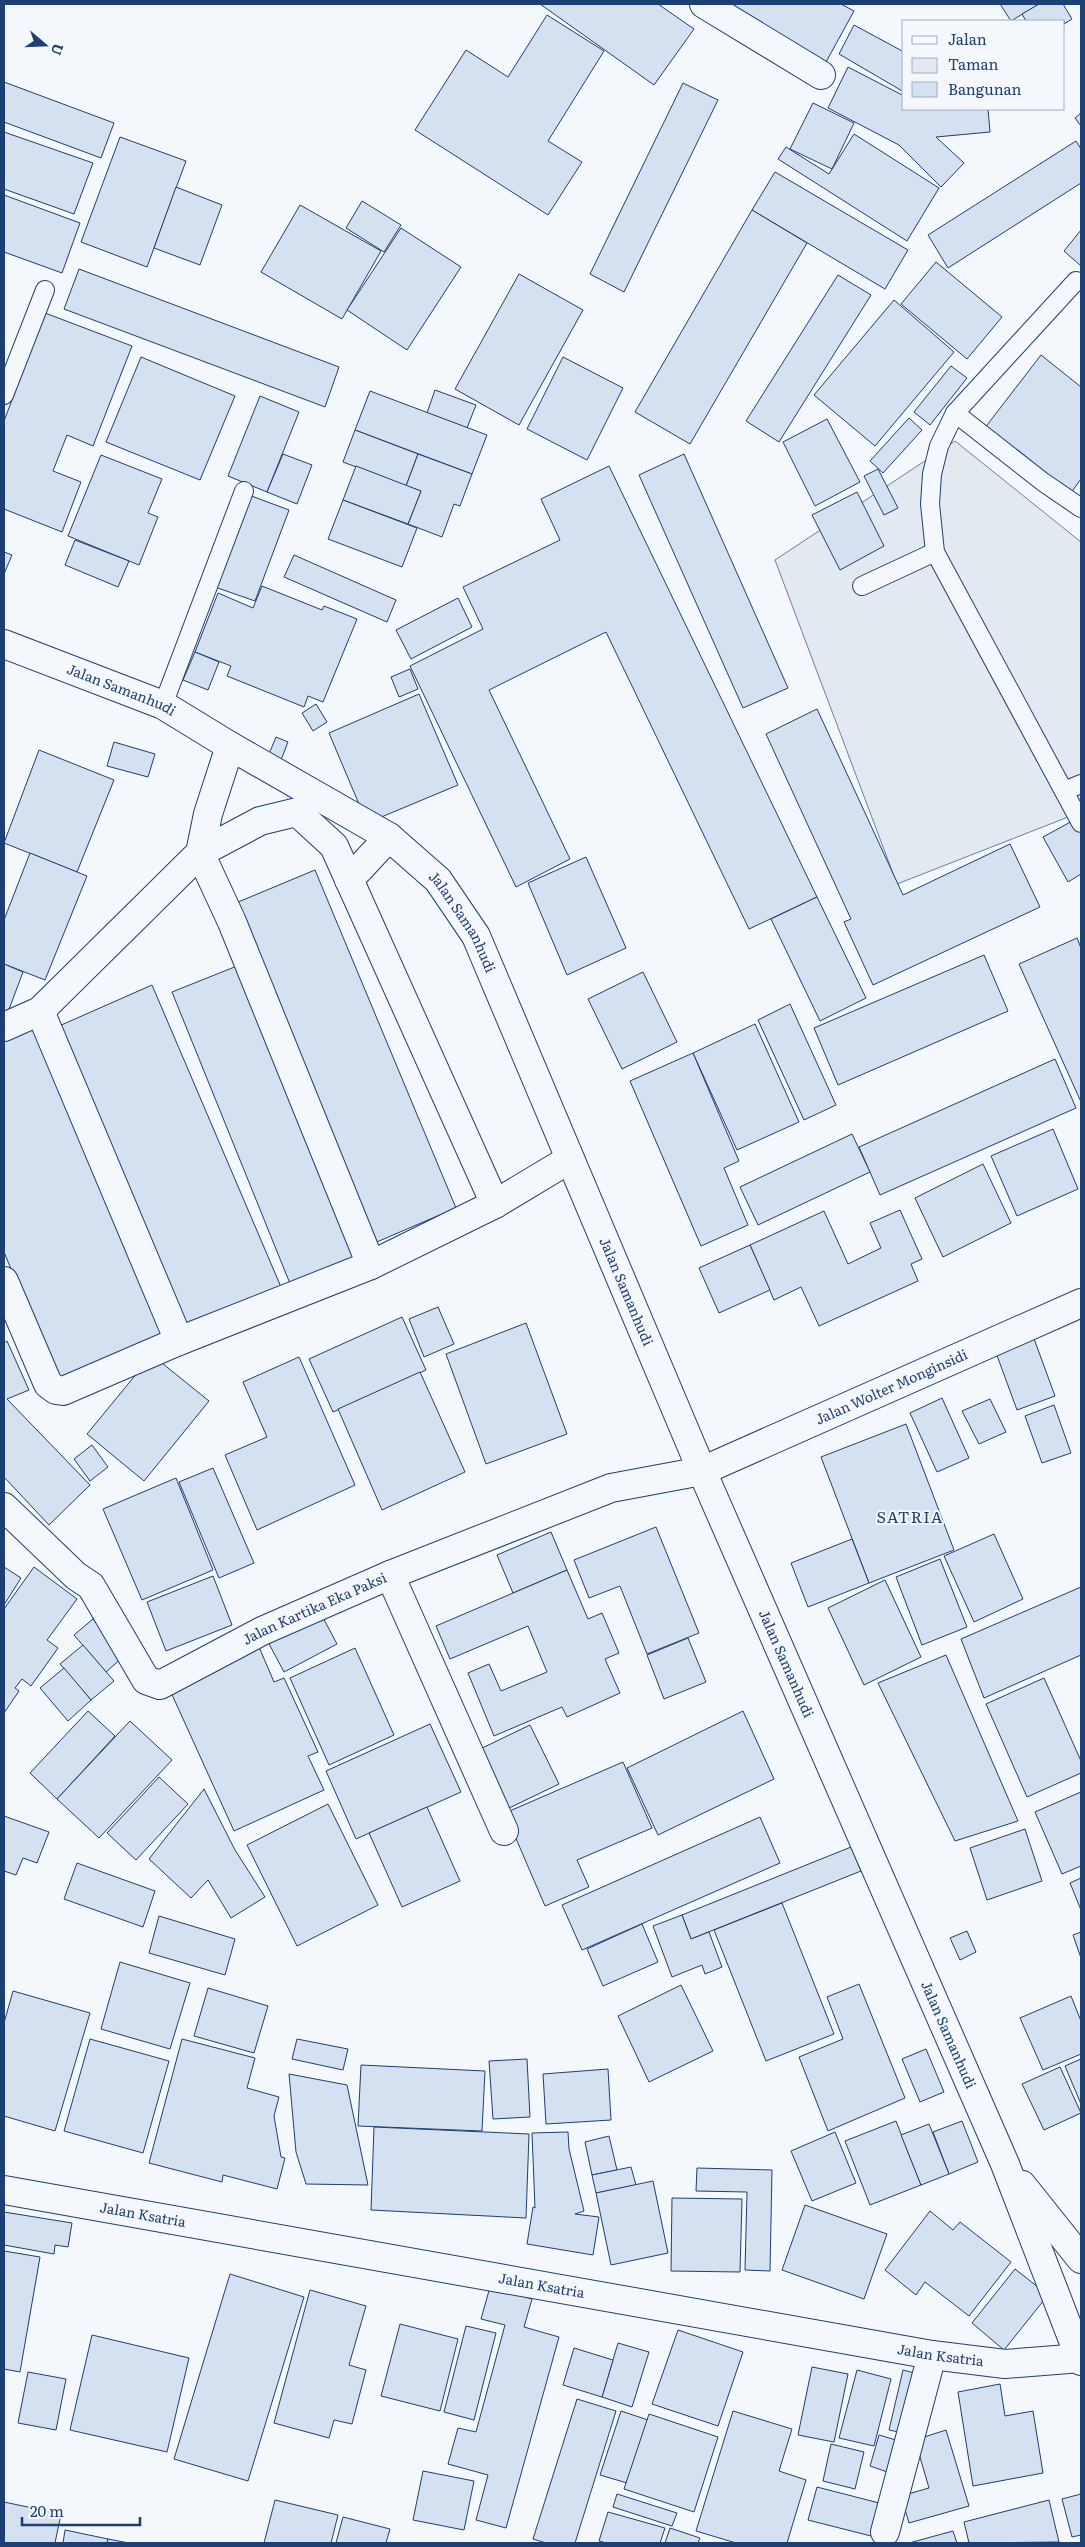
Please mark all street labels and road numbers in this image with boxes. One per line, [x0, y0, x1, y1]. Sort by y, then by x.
street label: Jalan Samanhudi [64, 658, 181, 720]
street label: Jalan Samanhudi [425, 866, 501, 976]
street label: Jalan Samanhudi [595, 1234, 659, 1349]
street label: Jalan Wolter Monginsidi [812, 1343, 971, 1429]
street label: Jalan Kartika Eka Paksi [238, 1567, 390, 1649]
street label: Jalan Samanhudi [755, 1606, 820, 1721]
street label: Jalan Samanhudi [917, 1977, 982, 2092]
street label: Jalan Ksatria [98, 2196, 188, 2231]
street label: Jalan Ksatria [497, 2267, 587, 2302]
street label: Jalan Ksatria [896, 2338, 985, 2370]

